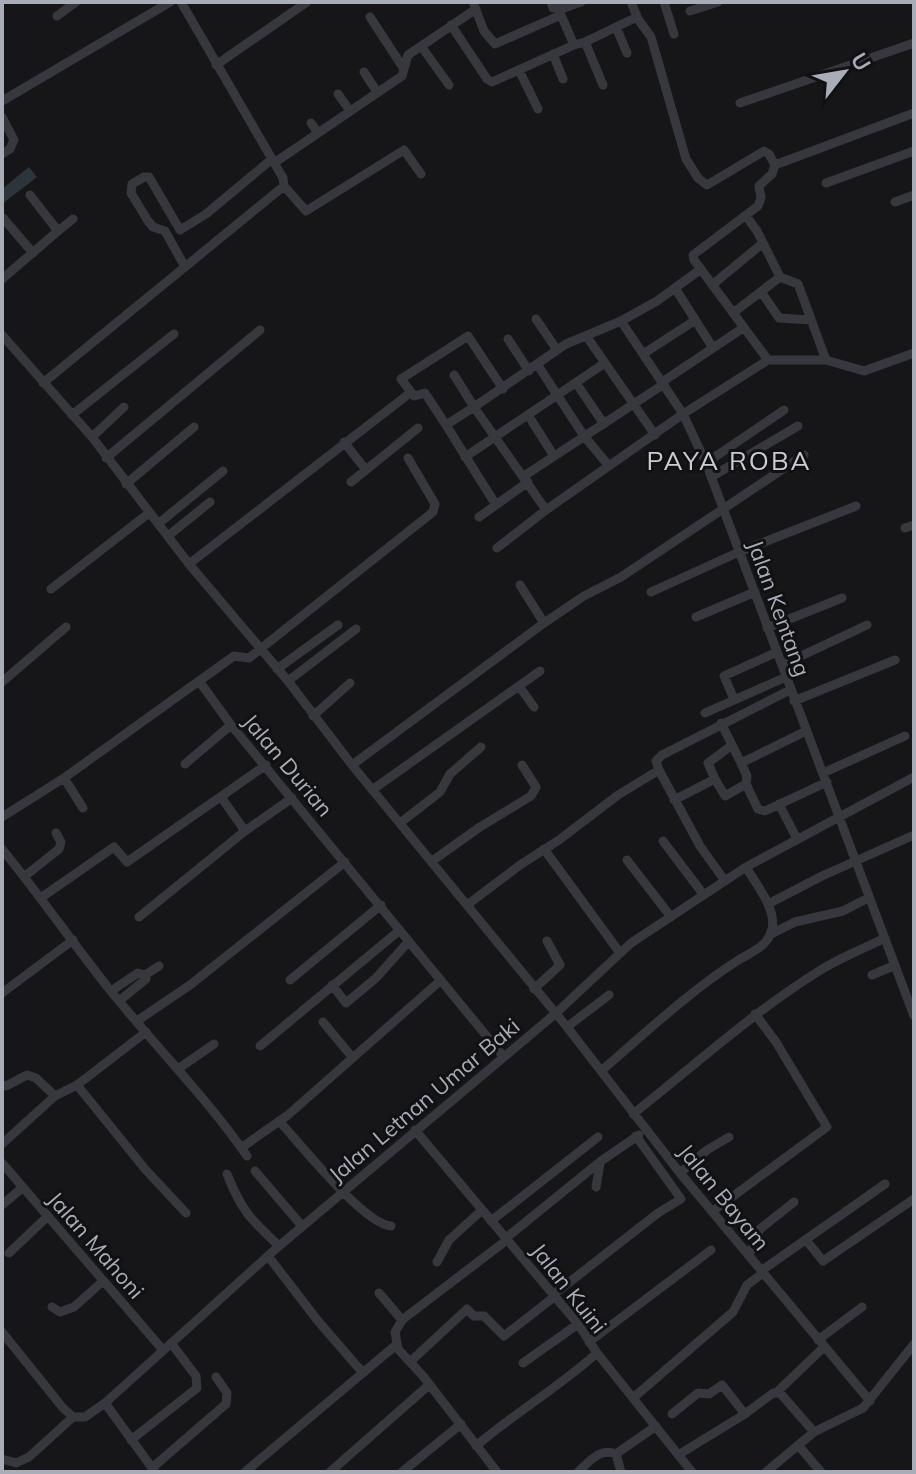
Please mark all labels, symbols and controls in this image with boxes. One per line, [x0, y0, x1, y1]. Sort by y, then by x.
north arrow [804, 32, 884, 112]
text: U [845, 48, 877, 76]
district label: PAYA ROBA [646, 444, 812, 477]
street label: Jalan Kentang [741, 536, 817, 680]
street label: Jalan Durian [237, 708, 339, 822]
street label: Jalan Letnan Umar Baki [323, 1012, 525, 1188]
street label: Jalan Bayam [672, 1138, 776, 1256]
street label: Jalan Mahoni [42, 1186, 150, 1304]
street label: Jalan Kuini [525, 1237, 613, 1339]

